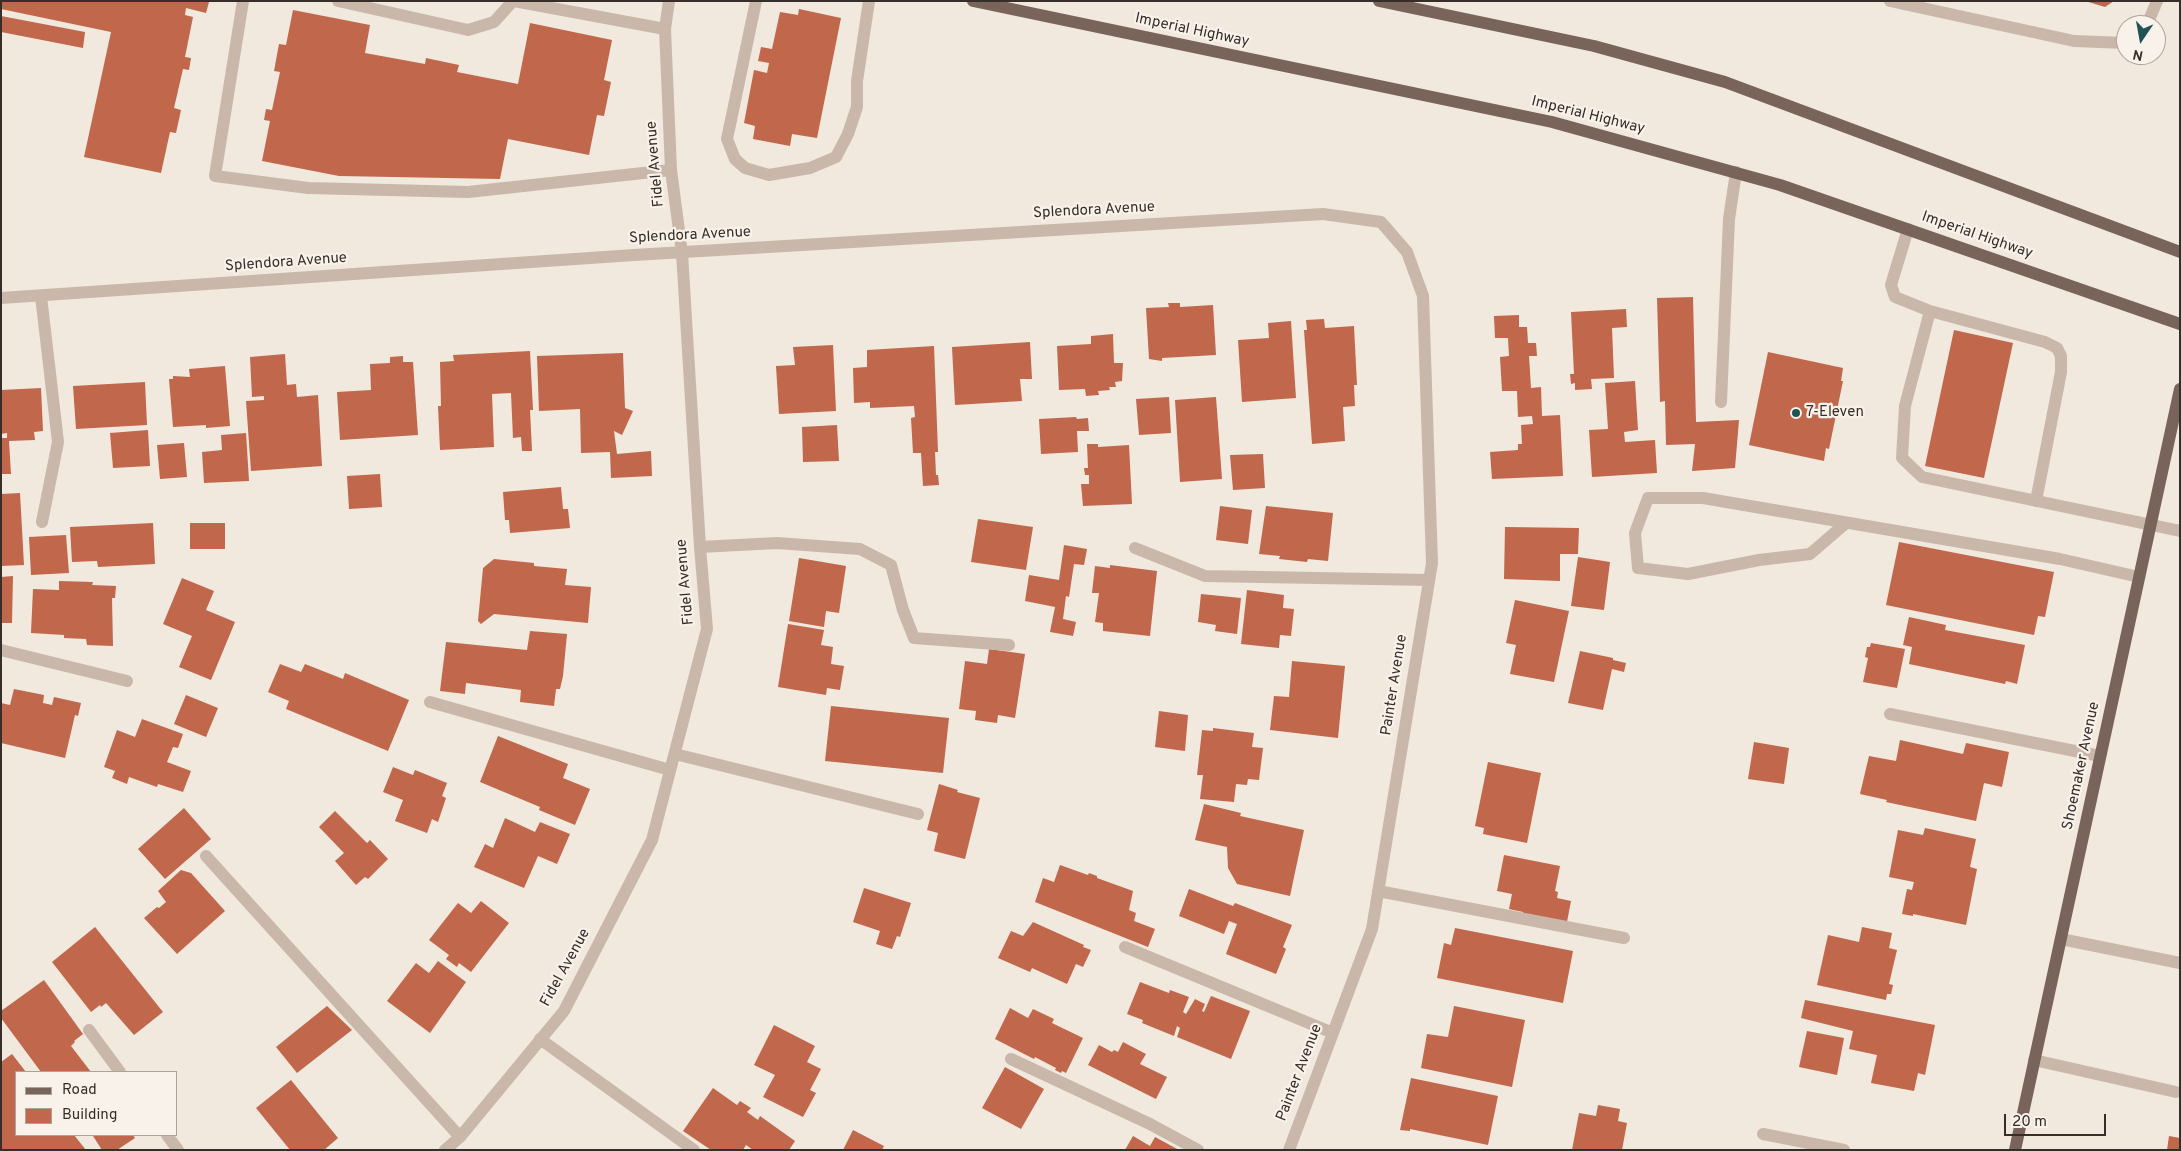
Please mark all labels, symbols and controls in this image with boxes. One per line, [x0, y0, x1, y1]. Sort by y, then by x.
street label: Imperial Highway [1133, 10, 1251, 52]
north arrow [2116, 15, 2166, 65]
text: N [2131, 45, 2145, 64]
street label: Imperial Highway [1529, 93, 1647, 139]
street label: Fidel Avenue [643, 120, 669, 208]
street label: Splendora Avenue [1033, 199, 1155, 223]
street label: Imperial Highway [1919, 209, 2035, 263]
street label: Splendora Avenue [629, 224, 751, 248]
street label: Splendora Avenue [224, 250, 348, 276]
place label: 7-Eleven [1806, 404, 1864, 422]
marker: 7-Eleven [1790, 407, 1802, 419]
street label: Fidel Avenue [673, 538, 699, 626]
street label: Painter Avenue [1378, 633, 1412, 737]
street label: Shoemaker Avenue [2060, 700, 2104, 832]
street label: Fidel Avenue [537, 926, 595, 1010]
street label: Painter Avenue [1273, 1022, 1327, 1124]
legend [15, 1071, 178, 1136]
text: Road [62, 1081, 97, 1100]
scale bar [2006, 1104, 2108, 1136]
text: Building [62, 1106, 117, 1125]
text: 20 m [2012, 1113, 2047, 1132]

